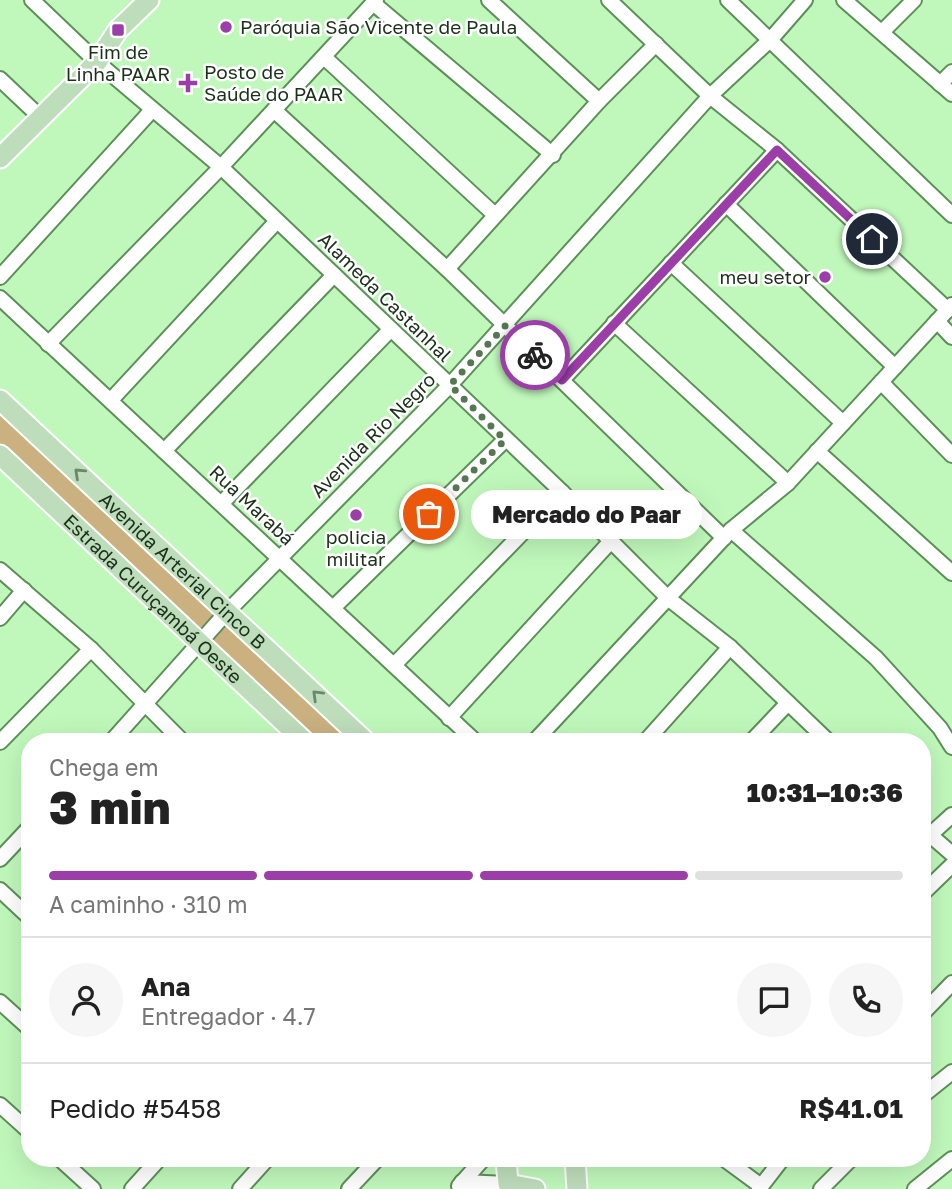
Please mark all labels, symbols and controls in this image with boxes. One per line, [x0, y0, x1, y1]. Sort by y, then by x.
place label: Paróquia São Vicente de Paula [240, 15, 517, 38]
marker: Paróquia São Vicente de Paula [218, 19, 234, 35]
marker: Fim de Linha PAAR [110, 22, 126, 38]
place label: Fim de Linha PAAR [66, 40, 170, 85]
place label: Posto de Saúde do PAAR [204, 60, 343, 105]
marker: Posto de Saúde do PAAR [178, 73, 198, 93]
pin [842, 209, 902, 269]
icon: home [853, 220, 891, 258]
street label: Alameda Castanhal [314, 227, 457, 366]
place label: meu setor [719, 265, 812, 288]
marker: meu setor [817, 269, 833, 285]
courier [500, 320, 570, 390]
icon: bike [516, 336, 554, 374]
street label: Avenida Rio Negro [306, 368, 440, 502]
street label: Rua Marabá [205, 460, 299, 550]
one-way arrow [74, 468, 87, 481]
pin [399, 484, 459, 544]
street label: Avenida Arterial Cinco B [95, 487, 271, 654]
callout: Mercado do Paar [471, 490, 702, 538]
icon: bag [410, 495, 448, 533]
text: Mercado do Paar [492, 500, 681, 528]
marker: policia militar [348, 507, 364, 523]
street label: Estrada Curuçambá Oeste [59, 509, 247, 688]
place label: policia militar [326, 525, 386, 570]
one-way arrow [312, 691, 325, 703]
text: Chega em [49, 753, 159, 781]
text: 10:31–10:36 [747, 777, 903, 808]
text: 3 min [49, 779, 171, 834]
text: A caminho · 310 m [49, 890, 248, 918]
button: person [49, 963, 123, 1037]
button: chat [737, 963, 811, 1037]
button: phone [829, 963, 903, 1037]
text: Ana [141, 971, 190, 1002]
text: Entregador · 4.7 [141, 1002, 316, 1030]
text: Pedido #5458 [49, 1093, 221, 1124]
text: R$41.01 [799, 1093, 903, 1124]

